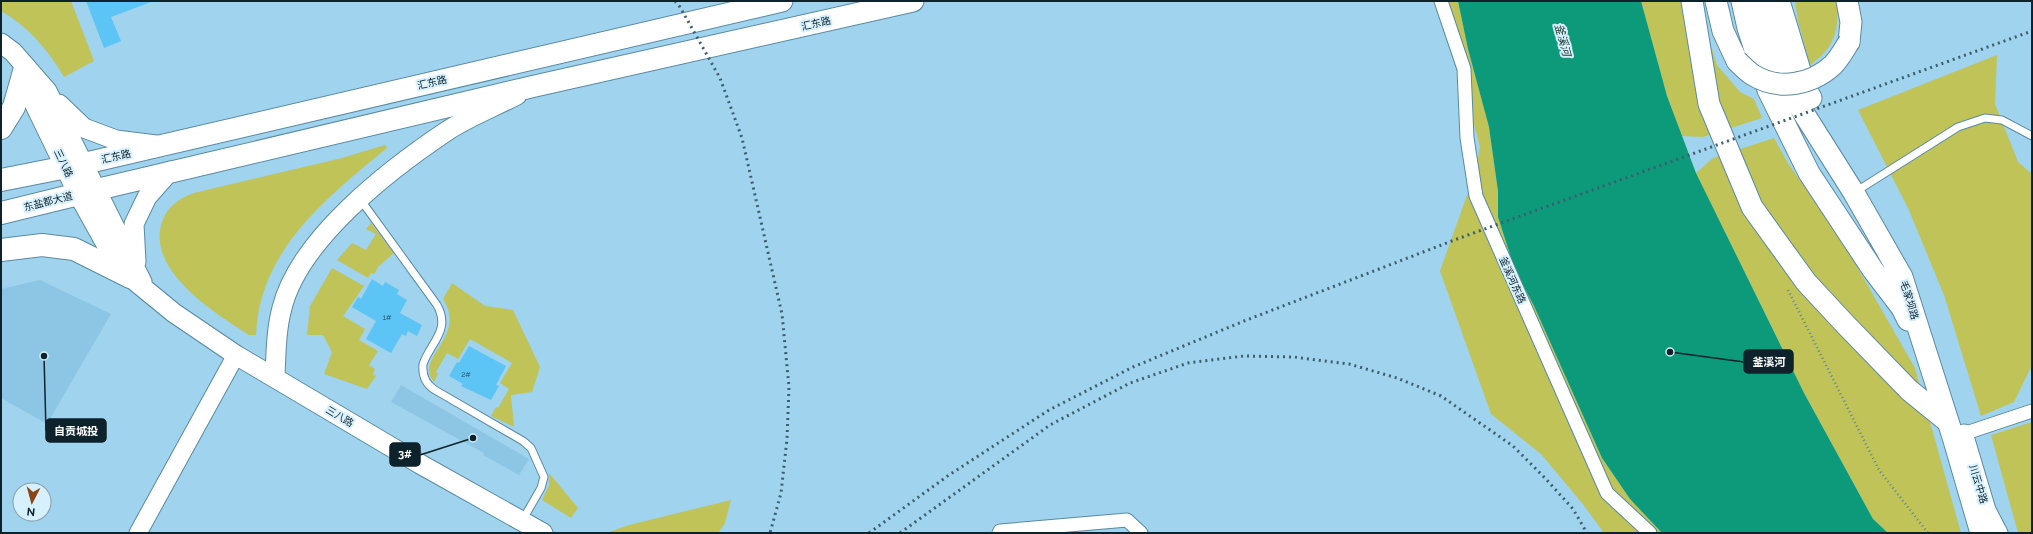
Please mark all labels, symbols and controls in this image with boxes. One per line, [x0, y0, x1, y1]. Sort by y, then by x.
street label: 汇东路 [800, 15, 832, 32]
water label: 釜溪河 [1552, 23, 1574, 60]
street label: 汇东路 [416, 74, 448, 91]
street label: 三八路 [52, 147, 75, 179]
street label: 汇东路 [100, 148, 132, 165]
street label: 东盐都大道 [23, 190, 74, 213]
street label: 釜溪河东路 [1497, 255, 1528, 305]
street label: 毛家坝路 [1898, 279, 1921, 321]
house number: 1# [383, 312, 392, 322]
callout: 釜溪河 [1744, 350, 1793, 373]
text: 釜溪河 [1753, 356, 1786, 369]
house number: 2# [461, 369, 471, 379]
street label: 三八路 [324, 404, 355, 429]
callout: 自贡城投 [46, 419, 106, 442]
text: 自贡城投 [54, 425, 98, 438]
callout: 3# [390, 443, 420, 466]
text: 3# [398, 448, 412, 461]
street label: 川云中路 [1967, 463, 1990, 505]
north arrow [12, 482, 52, 522]
text: N [26, 505, 36, 518]

